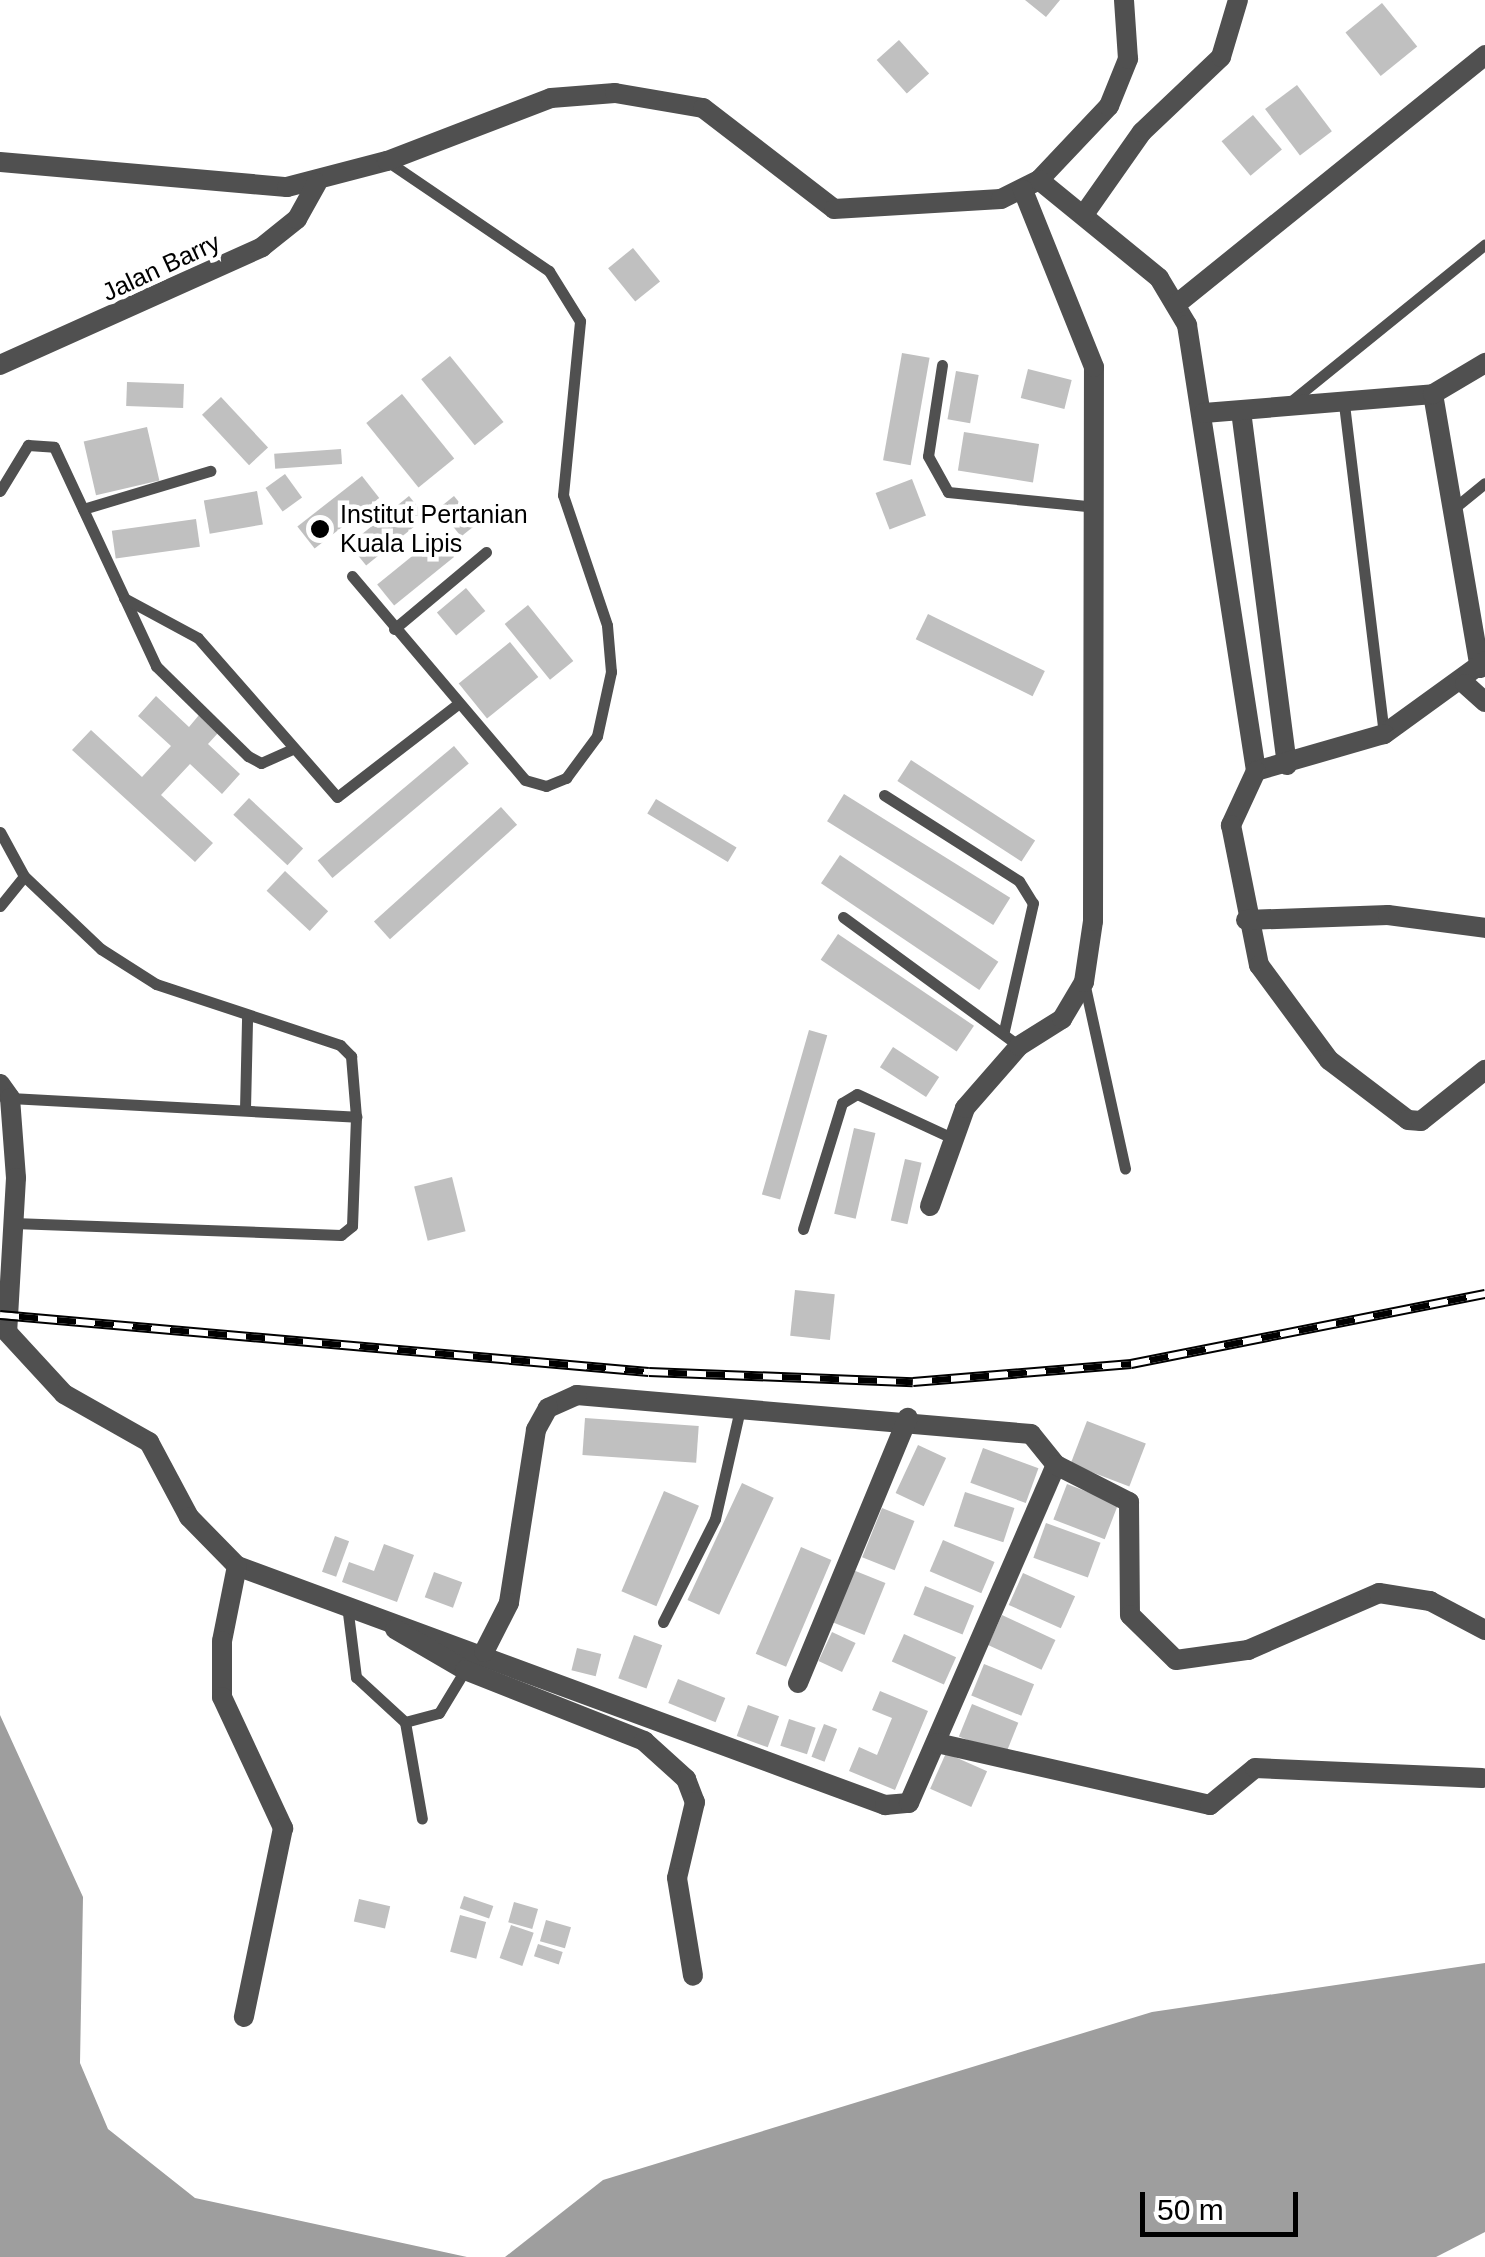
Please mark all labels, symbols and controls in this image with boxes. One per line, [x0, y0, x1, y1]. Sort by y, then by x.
street label: Jalan Barry [97, 227, 225, 307]
place label: Institut Pertanian Kuala Lipis [340, 500, 528, 559]
marker: Institut Pertanian Kuala Lipis [309, 518, 331, 540]
scale bar [1145, 2172, 1302, 2234]
text: 50 m [1157, 2193, 1224, 2226]

